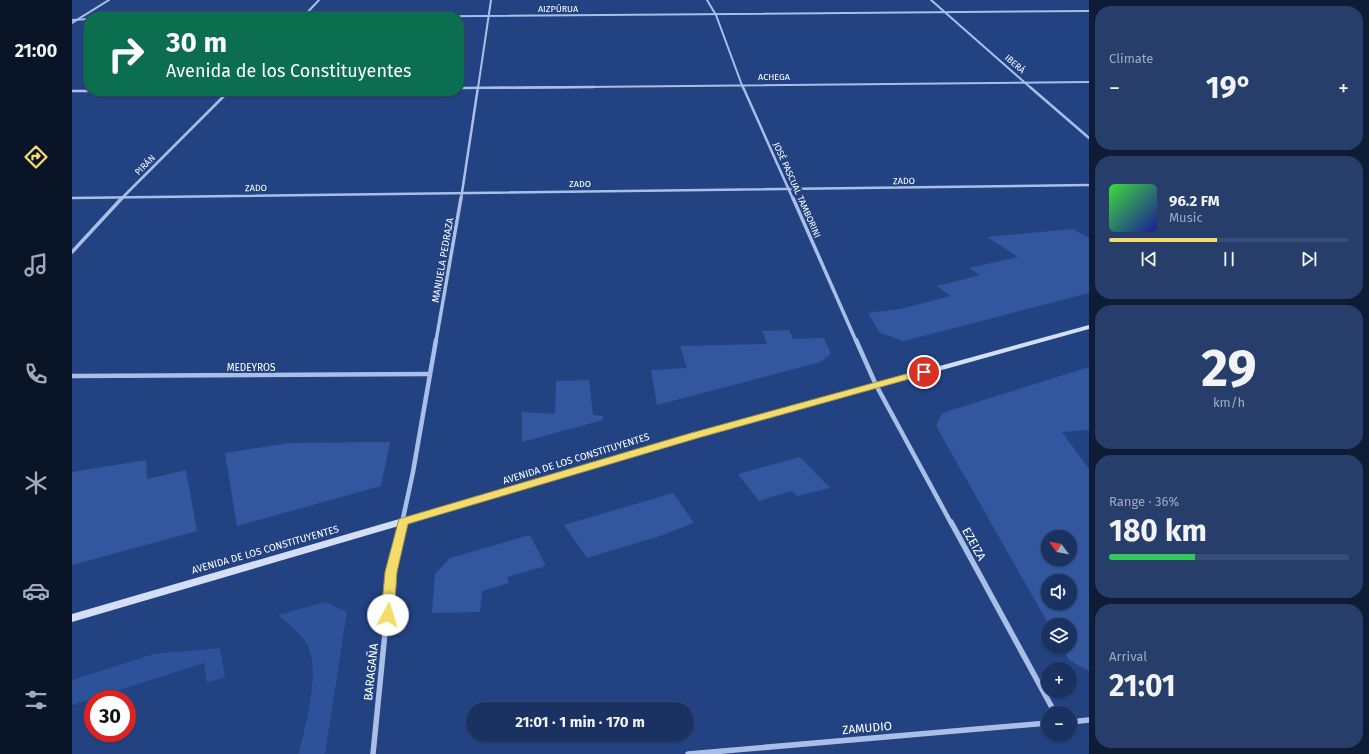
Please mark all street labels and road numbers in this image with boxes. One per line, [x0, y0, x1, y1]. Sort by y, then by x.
street label: AIZPÚRUA [538, 3, 579, 14]
street label: IBERÁ [1003, 52, 1028, 76]
street label: ACHEGA [758, 72, 791, 82]
street label: JOSÉ PASCUAL TAMBORINI [771, 140, 824, 239]
street label: PIRÁN [132, 152, 157, 177]
street label: ZADO [893, 176, 915, 186]
street label: ZADO [569, 179, 591, 189]
street label: ZADO [245, 183, 267, 193]
street label: MANUELA PEDRAZA [430, 217, 456, 304]
street label: MEDEYROS [227, 362, 276, 374]
street label: AVENIDA DE LOS CONSTITUYENTES [501, 431, 652, 487]
street label: AVENIDA DE LOS CONSTITUYENTES [190, 523, 341, 577]
street label: EZEIZA [959, 525, 989, 563]
street label: BARAGAÑA [360, 642, 381, 701]
street label: ZAMUDIO [841, 719, 893, 737]

